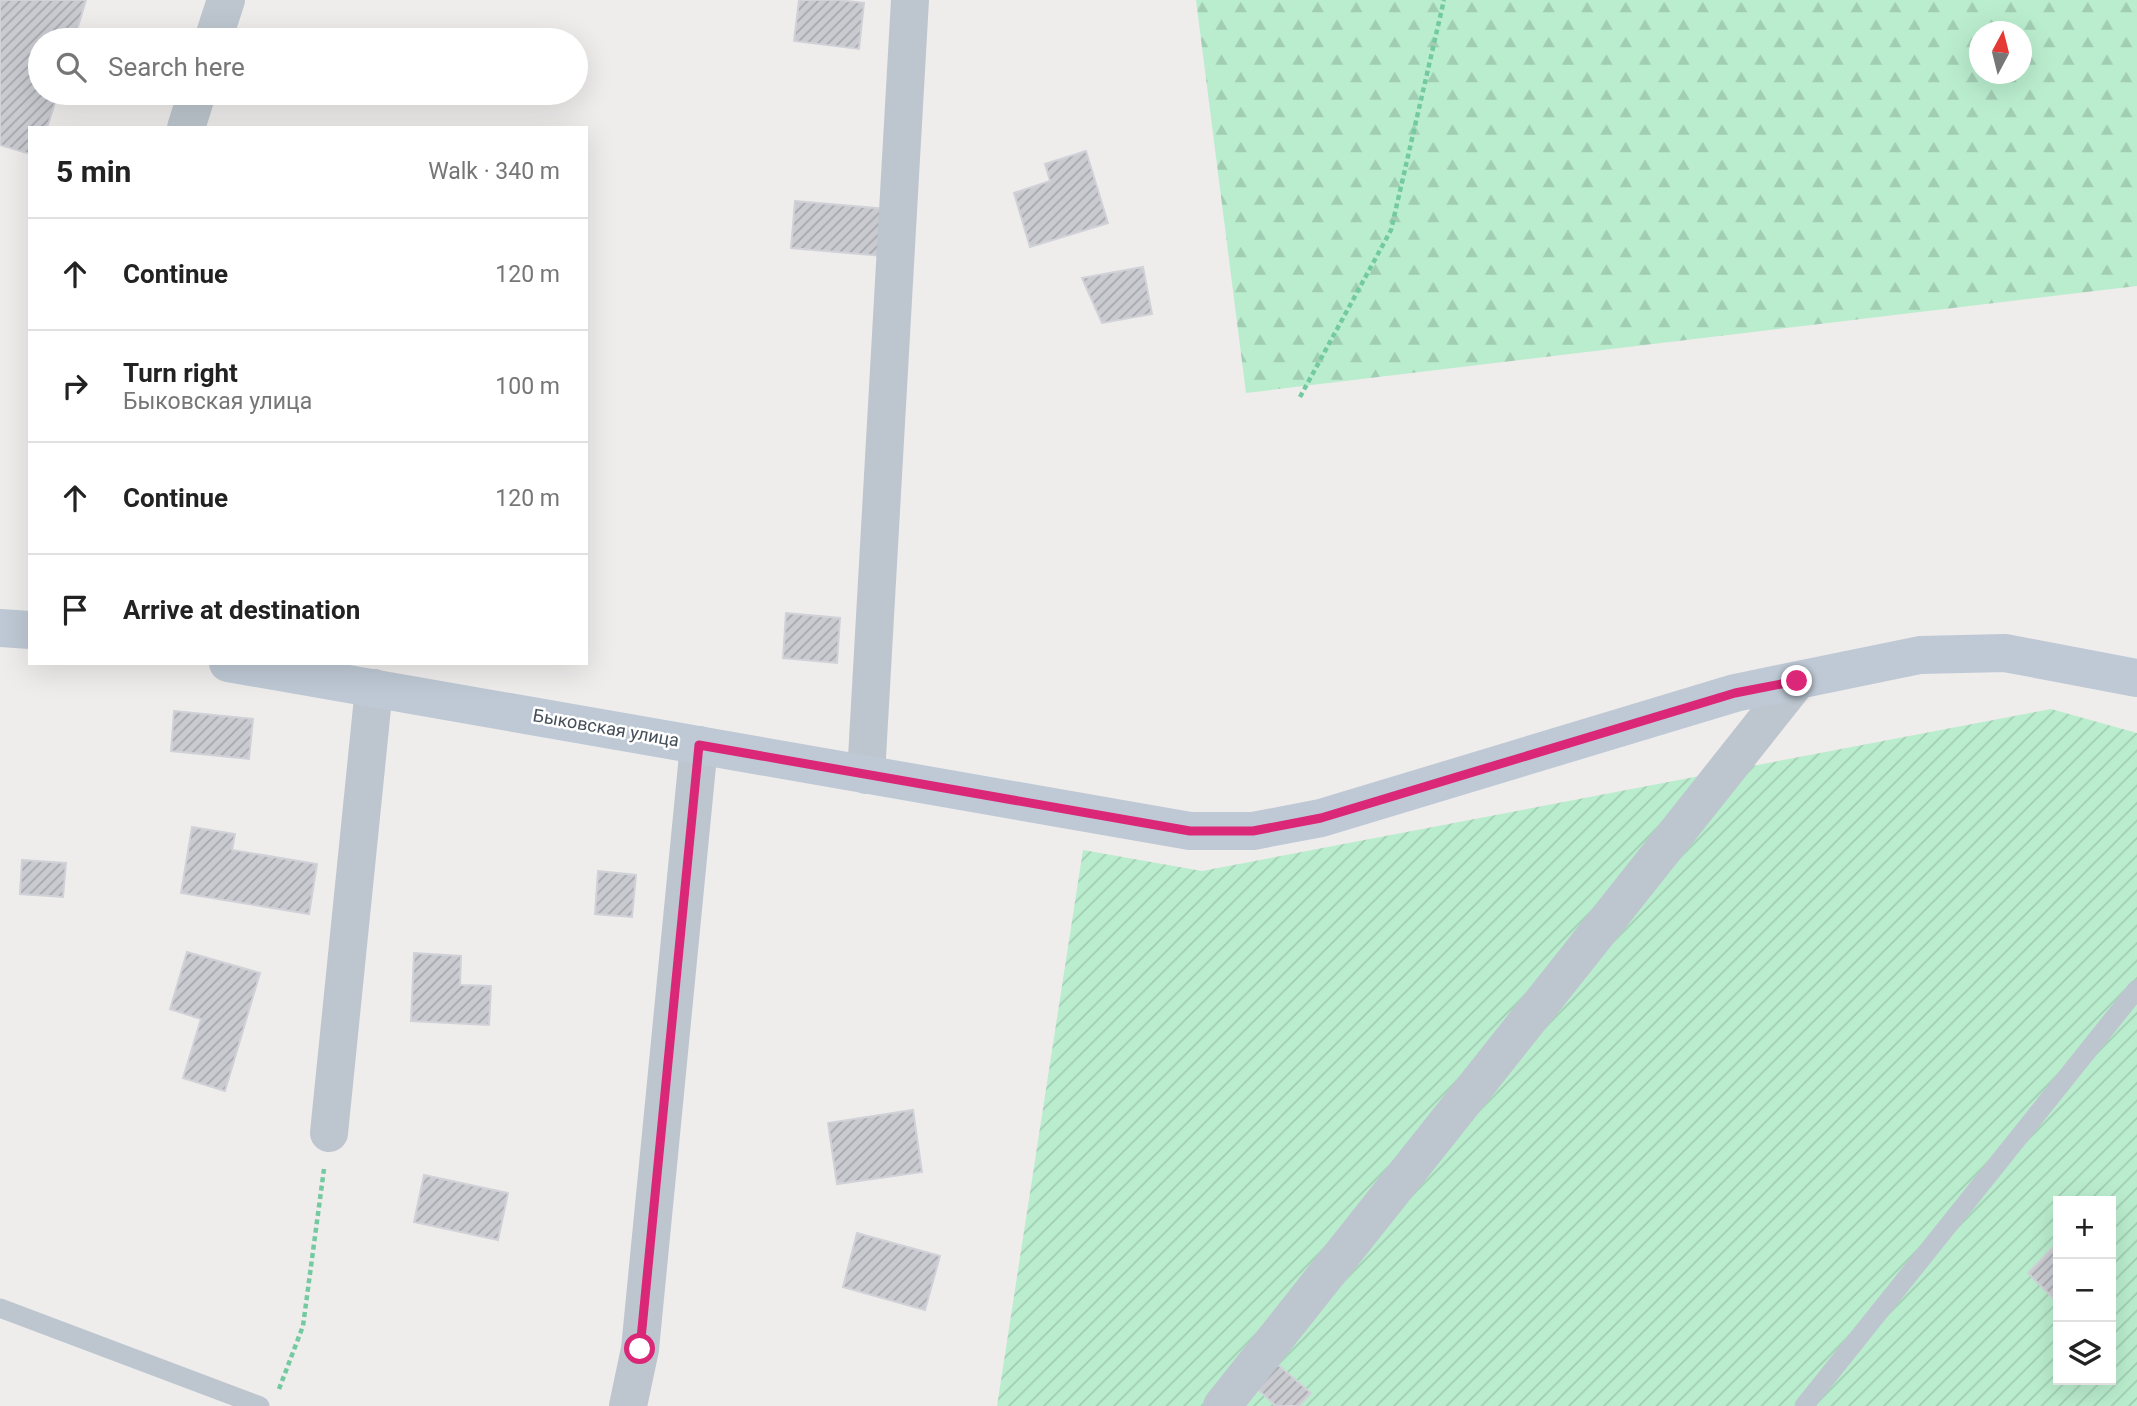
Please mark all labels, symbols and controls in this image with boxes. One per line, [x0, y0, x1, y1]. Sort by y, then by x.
north arrow [1969, 21, 2032, 84]
search box [28, 28, 588, 105]
icon: search [52, 48, 90, 86]
text: Search here [108, 52, 245, 82]
text: 5 min [56, 154, 131, 189]
text: Walk · 340 m [428, 158, 560, 185]
icon: ahead [56, 255, 94, 293]
text: Continue [123, 259, 228, 289]
text: 120 m [495, 261, 560, 288]
text: Turn right [123, 358, 238, 388]
icon: right [56, 367, 94, 405]
text: 100 m [495, 373, 560, 400]
text: Быковская улица [123, 388, 312, 415]
icon: ahead [56, 479, 94, 517]
text: Continue [123, 483, 228, 513]
text: 120 m [495, 485, 560, 512]
icon: arrive [56, 591, 94, 629]
text: Arrive at destination [123, 595, 360, 625]
route end [1781, 665, 1812, 696]
street label: Быковская улица [531, 704, 681, 751]
map controls [2053, 1196, 2116, 1385]
button: + [2053, 1196, 2116, 1259]
button: − [2053, 1259, 2116, 1322]
button: layers [2053, 1322, 2116, 1385]
route start [624, 1333, 655, 1364]

